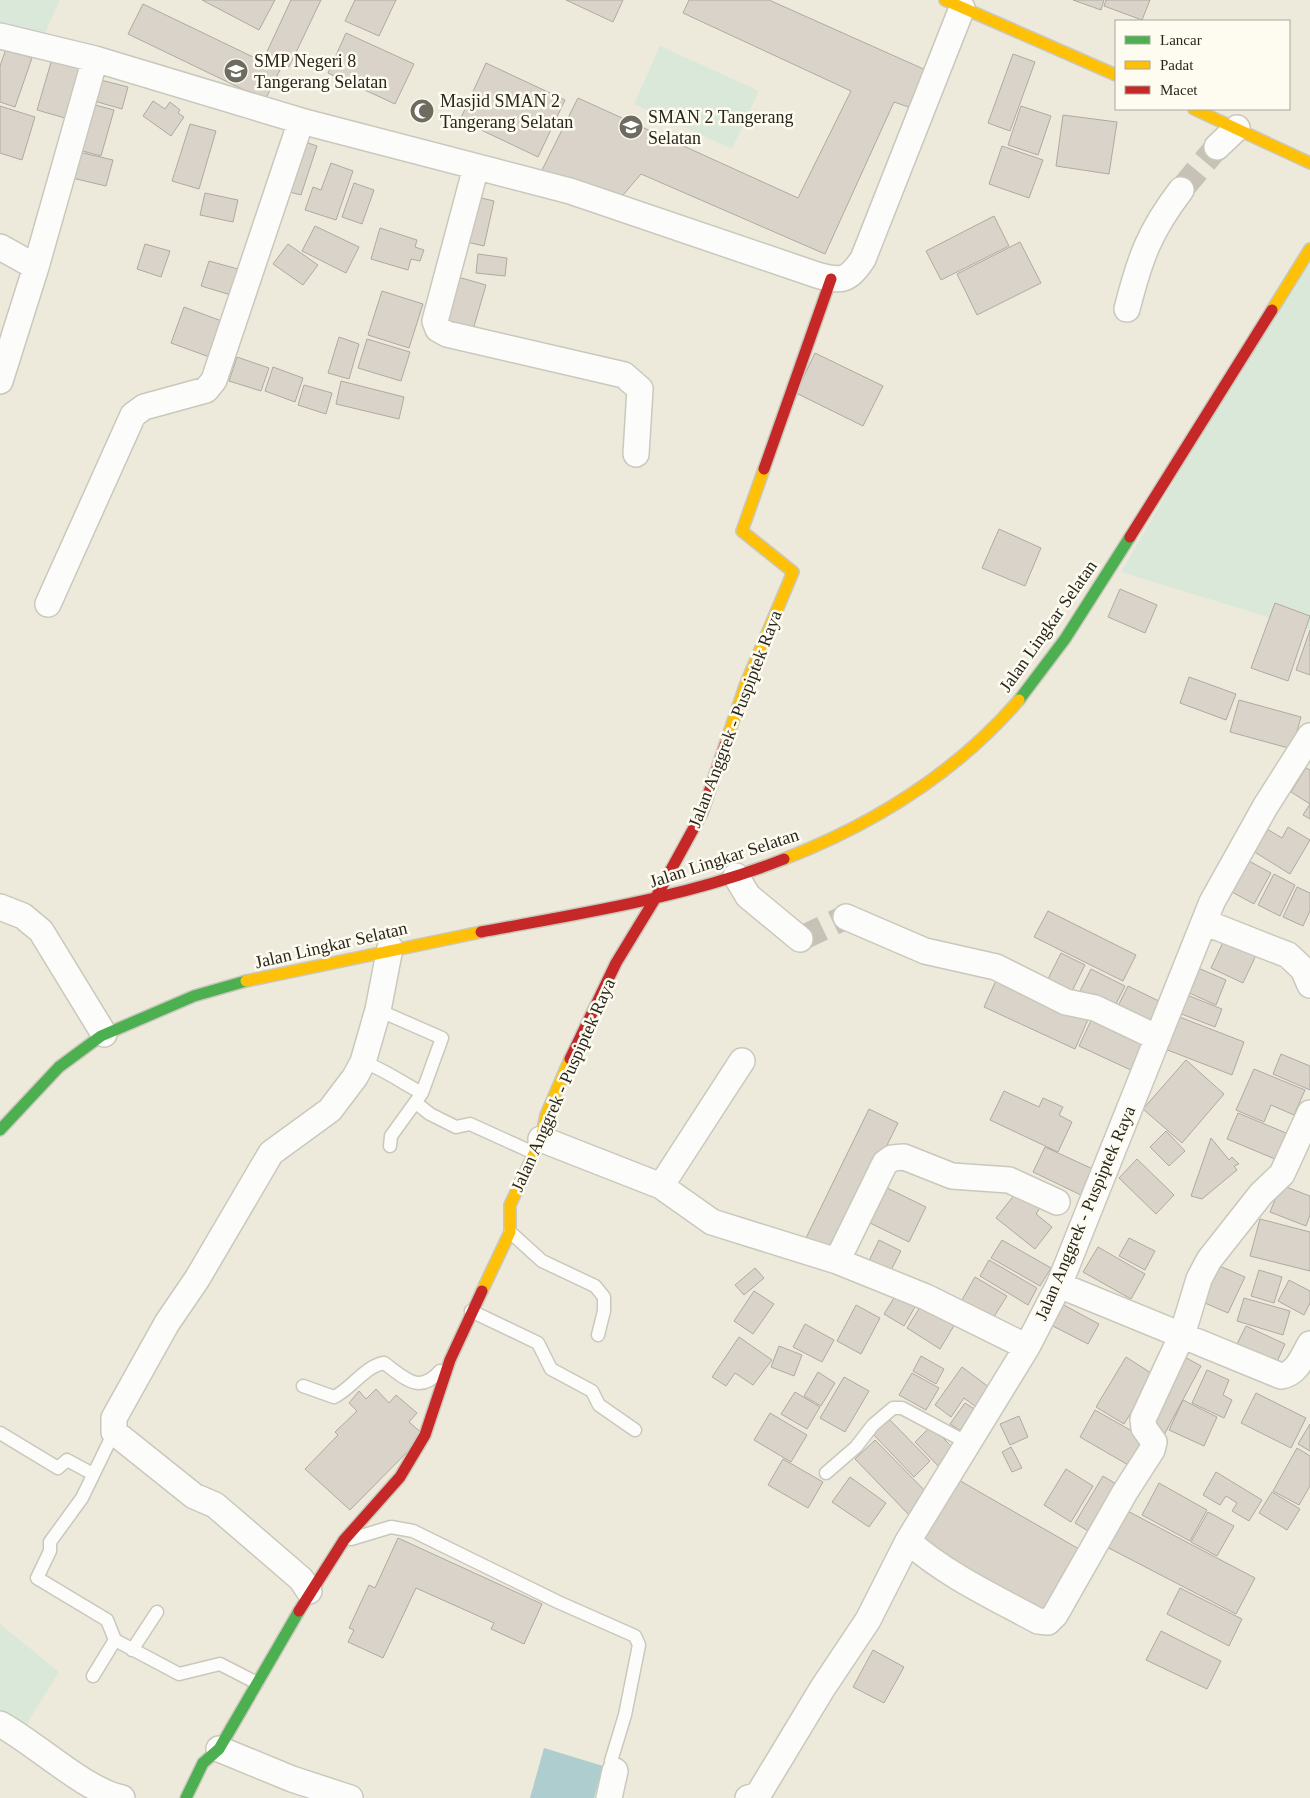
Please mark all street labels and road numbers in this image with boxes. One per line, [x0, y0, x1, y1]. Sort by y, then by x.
street label: Jalan Lingkar Selatan [995, 556, 1101, 696]
street label: Jalan Anggrek - Puspiptek Raya [684, 608, 786, 830]
street label: Jalan Lingkar Selatan [647, 824, 801, 892]
street label: Jalan Lingkar Selatan [253, 918, 409, 972]
street label: Jalan Anggrek - Puspiptek Raya [507, 975, 619, 1195]
street label: Jalan Anggrek - Puspiptek Raya [1031, 1103, 1139, 1323]

